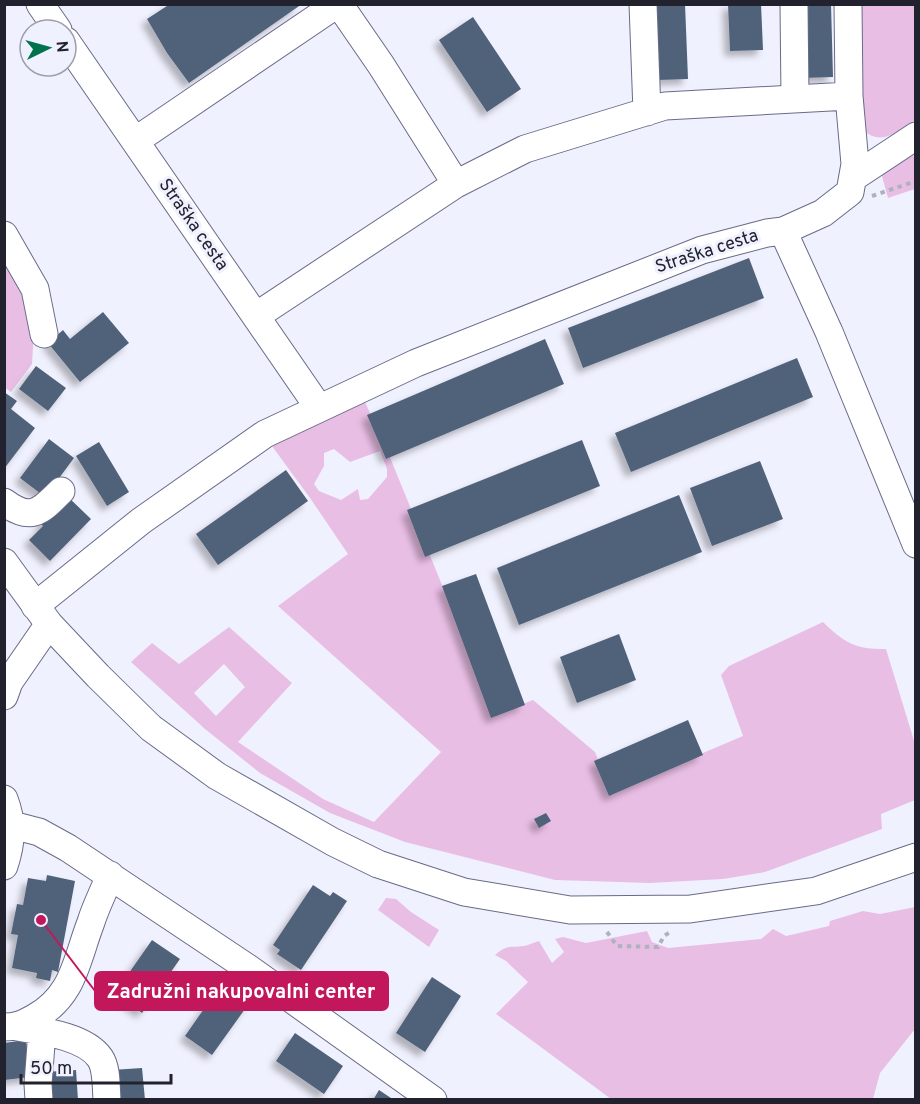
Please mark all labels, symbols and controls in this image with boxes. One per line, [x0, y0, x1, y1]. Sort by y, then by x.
north arrow [18, 18, 78, 78]
text: N [50, 40, 71, 53]
street label: Straška cesta [153, 175, 233, 275]
street label: Straška cesta [653, 225, 761, 279]
callout: Zadružni nakupovalni center [95, 972, 388, 1010]
text: Zadružni nakupovalni center [107, 980, 376, 1006]
scale bar [21, 1047, 171, 1085]
text: 50 m [30, 1058, 72, 1081]

